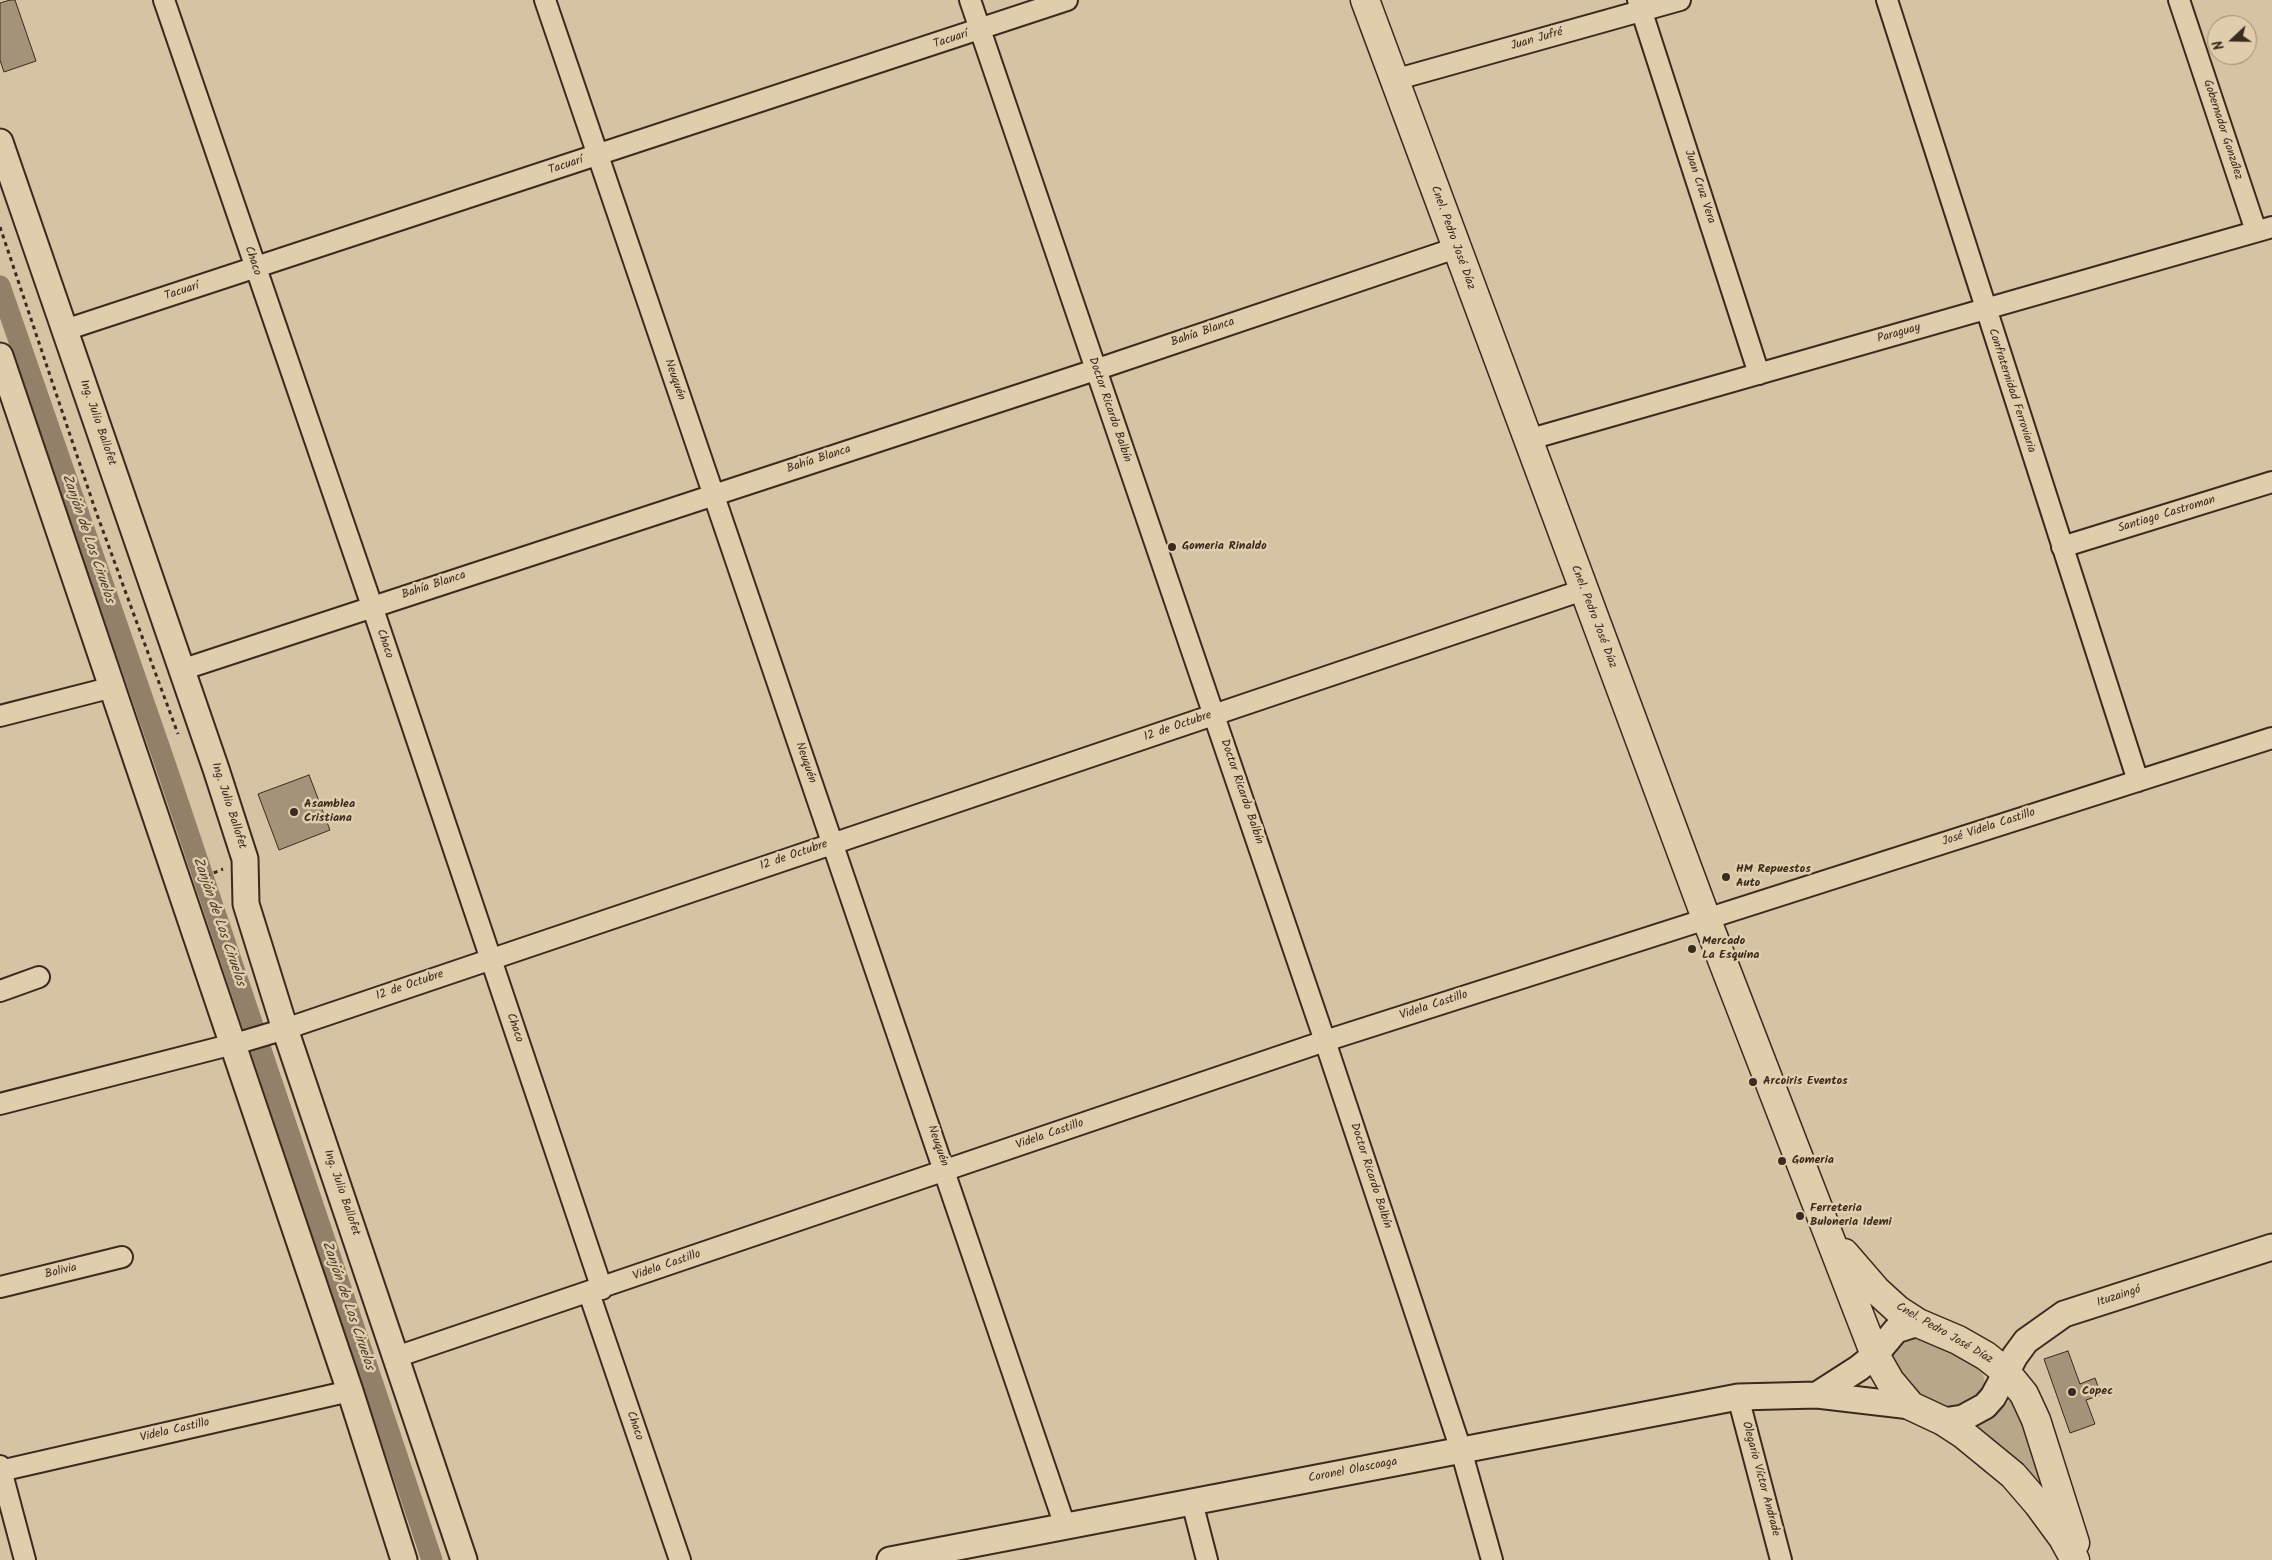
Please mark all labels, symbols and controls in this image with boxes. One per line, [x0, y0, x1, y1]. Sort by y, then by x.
north arrow [2207, 15, 2257, 65]
street label: Juan Jufré [1509, 26, 1565, 54]
street label: Tacuarí [932, 28, 970, 52]
text: N [2207, 37, 2231, 53]
street label: Gobernador González [2199, 78, 2245, 182]
street label: Juan Cruz Vera [1680, 148, 1718, 226]
street label: Tacuarí [547, 154, 585, 178]
street label: Cnel. Pedro José Díaz [1427, 184, 1477, 292]
street label: Chaco [240, 244, 264, 278]
street label: Tacuarí [163, 280, 201, 304]
street label: Bahía Blanca [1169, 315, 1237, 351]
street label: Paraguay [1876, 321, 1922, 347]
street label: Confraternidad Ferroviaria [1984, 327, 2038, 455]
street label: Doctor Ricardo Balbín [1084, 356, 1134, 464]
street label: Neuquén [660, 358, 688, 402]
street label: Ing. Julio Ballofet [76, 378, 118, 468]
street label: Bahía Blanca [785, 443, 853, 477]
water label: Zanjón de Los Ciruelos [57, 472, 117, 606]
street label: Santiago Castroman [2117, 493, 2217, 537]
place label: Gomeria Rinaldo [1182, 540, 1267, 554]
marker: Gomeria Rinaldo [1166, 541, 1178, 553]
street label: Cnel. Pedro José Díaz [1567, 563, 1619, 671]
street label: Bahía Blanca [400, 569, 468, 603]
street label: Chaco [372, 627, 396, 661]
street label: 12 de Octubre [1142, 709, 1214, 745]
street label: Doctor Ricardo Balbín [1216, 738, 1266, 846]
street label: Neuquén [791, 741, 819, 785]
street label: Ing. Julio Ballofet [207, 761, 249, 851]
place label: Asamblea Cristiana [304, 798, 355, 826]
marker: Asamblea Cristiana [288, 806, 300, 818]
street label: José Videla Castillo [1941, 806, 2037, 850]
street label: 12 de Octubre [758, 838, 830, 874]
water label: Zanjón de Los Ciruelos [188, 855, 248, 989]
place label: HM Repuestos Auto [1736, 863, 1811, 891]
marker: HM Repuestos Auto [1720, 871, 1732, 883]
place label: Mercado La Esquina [1702, 935, 1759, 963]
marker: Mercado La Esquina [1686, 943, 1698, 955]
street label: 12 de Octubre [374, 968, 446, 1004]
street label: Videla Castillo [1398, 988, 1470, 1024]
street label: Chaco [502, 1011, 526, 1045]
place label: Arcoiris Eventos [1763, 1075, 1848, 1089]
marker: Arcoiris Eventos [1747, 1076, 1759, 1088]
street label: Videla Castillo [1014, 1117, 1086, 1153]
street label: Doctor Ricardo Balbín [1346, 1121, 1394, 1231]
street label: Neuquén [923, 1124, 951, 1168]
street label: Ing. Julio Ballofet [320, 1148, 362, 1238]
place label: Gomeria [1792, 1154, 1834, 1168]
marker: Gomeria [1776, 1155, 1788, 1167]
place label: Ferreteria Buloneria Idemi [1810, 1202, 1892, 1230]
marker: Ferreteria Buloneria Idemi [1794, 1210, 1806, 1222]
water label: Zanjón de Los Ciruelos [317, 1239, 377, 1373]
street label: Videla Castillo [631, 1248, 703, 1284]
street label: Bolivia [44, 1261, 78, 1283]
street label: Ituzaingó [2095, 1283, 2143, 1311]
street label: Cnel. Pedro José Díaz [1893, 1300, 1995, 1368]
place label: Copec [2082, 1385, 2113, 1399]
marker: Copec [2066, 1386, 2078, 1398]
street label: Chaco [622, 1409, 646, 1443]
street label: Videla Castillo [139, 1416, 211, 1446]
street label: Olegario Víctor Andrade [1738, 1420, 1782, 1538]
street label: Coronel Olascoaga [1307, 1455, 1399, 1487]

